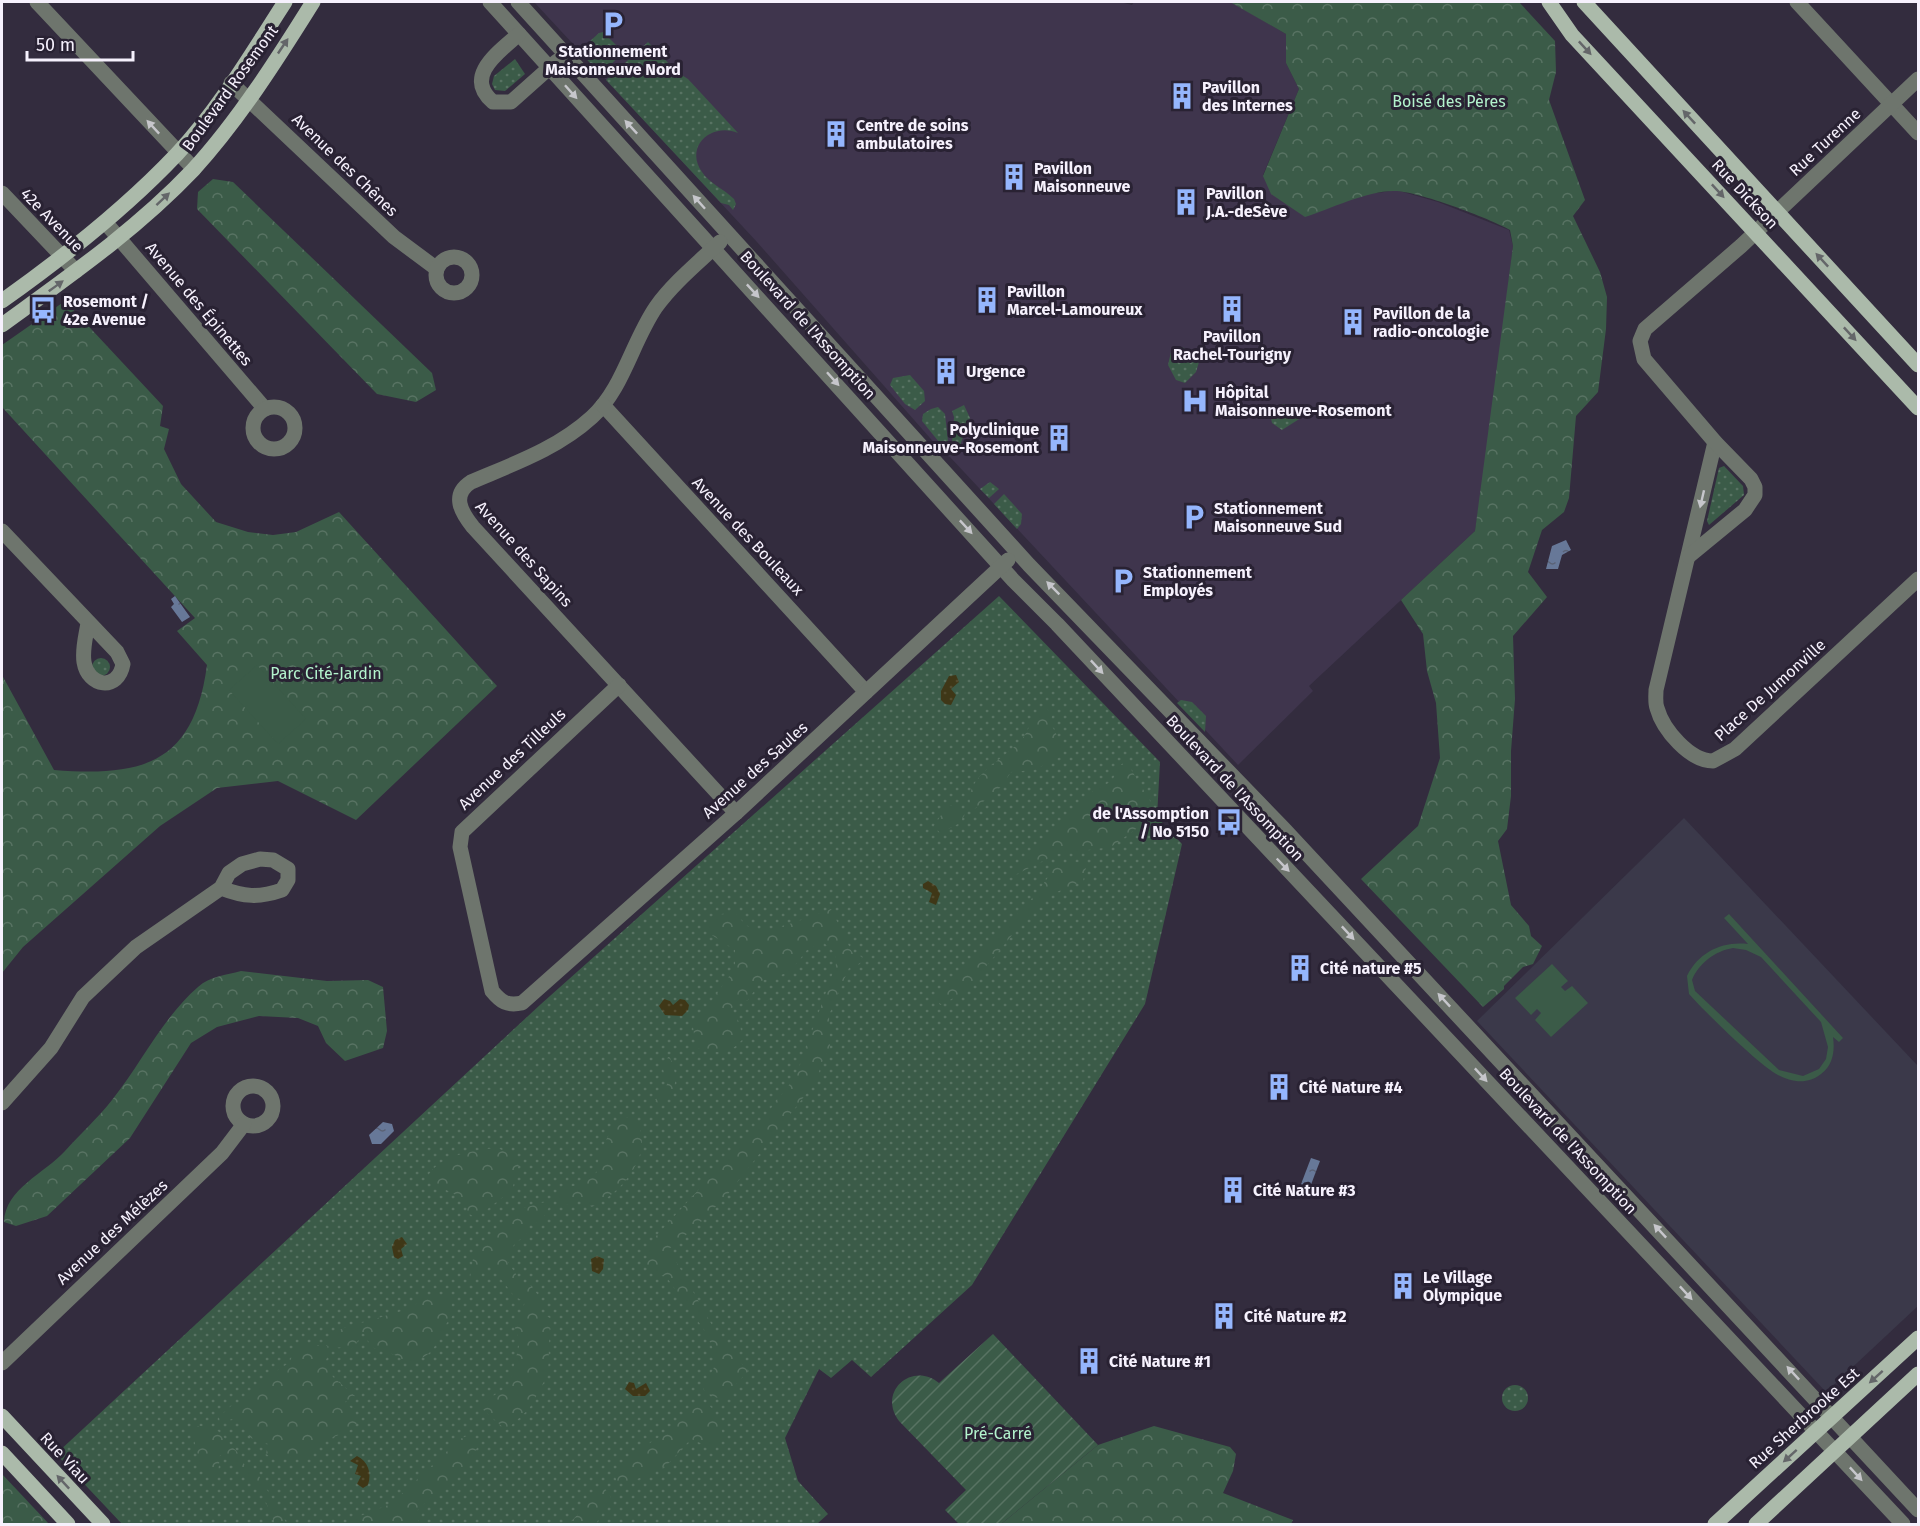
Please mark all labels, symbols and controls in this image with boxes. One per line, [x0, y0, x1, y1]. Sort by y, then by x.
parking icon: Stationnement Maisonneuve Nord [598, 9, 628, 39]
street label: Boulevard Rosemont [178, 21, 282, 155]
scale bar [27, 24, 134, 62]
text: 50 m [36, 34, 75, 56]
one-way arrow [277, 39, 289, 55]
one-way arrow [1578, 40, 1592, 55]
place label: Stationnement Maisonneuve Nord [545, 42, 681, 79]
place label: Pavillon des Internes [1202, 78, 1293, 115]
building icon: Pavillon des Internes [1167, 81, 1197, 111]
one-way arrow [564, 84, 577, 99]
park label: Boisé des Pères [1392, 92, 1506, 111]
street label: Rue Turenne [1785, 104, 1865, 180]
street label: Avenue des Chênes [288, 110, 402, 220]
one-way arrow [1683, 110, 1697, 124]
place label: Centre de soins ambulatoires [856, 116, 969, 153]
building icon: Centre de soins ambulatoires [821, 119, 851, 149]
one-way arrow [147, 120, 160, 135]
one-way arrow [625, 120, 638, 135]
street label: Rue Dickson [1708, 155, 1782, 233]
place label: Pavillon Maisonneuve [1034, 159, 1130, 196]
building icon: Pavillon Maisonneuve [999, 162, 1029, 192]
one-way arrow [1711, 183, 1725, 198]
street label: 42e Avenue [17, 184, 87, 256]
place label: Pavillon J.A.-deSève [1205, 184, 1288, 221]
building icon: Pavillon J.A.-deSève [1171, 187, 1201, 217]
one-way arrow [155, 192, 169, 206]
one-way arrow [692, 194, 706, 209]
street label: Avenue des Épinettes [142, 238, 257, 370]
street label: Boulevard de l'Assomption [736, 247, 880, 403]
one-way arrow [1816, 253, 1829, 268]
one-way arrow [47, 280, 63, 292]
place label: Pavillon Marcel-Lamoureux [1007, 282, 1143, 319]
one-way arrow [746, 283, 759, 298]
building icon: Pavillon Marcel-Lamoureux [972, 285, 1002, 315]
place label: Rosemont / 42e Avenue [63, 292, 149, 329]
building icon: Pavillon Rachel-Tourigny [1217, 294, 1247, 324]
bus stop icon: Rosemont / 42e Avenue [28, 295, 58, 325]
place label: Pavillon de la radio-oncologie [1373, 304, 1489, 341]
building icon: Pavillon de la radio-oncologie [1338, 307, 1368, 337]
one-way arrow [1843, 326, 1857, 341]
place label: Pavillon Rachel-Tourigny [1173, 327, 1292, 364]
building icon: Urgence [931, 356, 961, 386]
place label: Urgence [966, 362, 1026, 381]
one-way arrow [826, 371, 839, 386]
place label: Hôpital Maisonneuve-Rosemont [1215, 383, 1392, 420]
hospital icon: Hôpital Maisonneuve-Rosemont [1180, 386, 1210, 416]
place label: Polyclinique Maisonneuve-Rosemont [862, 420, 1040, 457]
building icon: Polyclinique Maisonneuve-Rosemont [1044, 423, 1074, 453]
street label: Avenue des Bouleaux [688, 473, 808, 599]
one-way arrow [1697, 490, 1706, 509]
street label: Avenue des Sapins [472, 497, 576, 611]
place label: Stationnement Maisonneuve Sud [1214, 499, 1342, 536]
parking icon: Stationnement Maisonneuve Sud [1179, 502, 1209, 532]
one-way arrow [959, 519, 973, 533]
place label: Stationnement Employés [1143, 563, 1253, 600]
parking icon: Stationnement Employés [1108, 566, 1138, 596]
one-way arrow [1046, 581, 1060, 595]
street label: Place De Jumonville [1711, 635, 1829, 745]
one-way arrow [1090, 659, 1103, 674]
park label: Parc Cité-Jardin [270, 664, 382, 683]
street label: Avenue des Tilleuls [454, 704, 570, 814]
street label: Boulevard de l'Assomption [1162, 711, 1308, 865]
street label: Avenue des Saules [699, 718, 811, 822]
place label: de l'Assomption / No 5150 [1092, 804, 1209, 841]
bus stop icon: de l'Assomption / No 5150 [1214, 807, 1244, 837]
one-way arrow [1275, 858, 1289, 872]
one-way arrow [1341, 926, 1355, 941]
building icon: Cité nature #5 [1285, 953, 1315, 983]
place label: Cité nature #5 [1320, 959, 1422, 978]
one-way arrow [1437, 994, 1451, 1008]
street label: Boulevard de l'Assomption [1495, 1064, 1641, 1218]
one-way arrow [1474, 1068, 1488, 1083]
building icon: Cité Nature #4 [1264, 1072, 1294, 1102]
place label: Cité Nature #4 [1299, 1078, 1402, 1097]
building icon: Cité Nature #3 [1218, 1175, 1248, 1205]
street label: Avenue des Mélèzes [53, 1176, 171, 1288]
place label: Cité Nature #3 [1253, 1181, 1356, 1200]
one-way arrow [1654, 1224, 1667, 1239]
place label: Le Village Olympique [1423, 1268, 1502, 1305]
building icon: Le Village Olympique [1388, 1271, 1418, 1301]
one-way arrow [1679, 1286, 1693, 1300]
building icon: Cité Nature #2 [1209, 1301, 1239, 1331]
place label: Cité Nature #2 [1244, 1307, 1347, 1326]
building icon: Cité Nature #1 [1074, 1346, 1104, 1376]
place label: Cité Nature #1 [1109, 1352, 1211, 1371]
street label: Rue Sherbrooke Est [1745, 1363, 1863, 1472]
one-way arrow [1786, 1366, 1800, 1381]
one-way arrow [1869, 1370, 1884, 1383]
park label: Pré-Carré [964, 1424, 1032, 1443]
street label: Rue Viau [36, 1428, 94, 1488]
one-way arrow [1783, 1448, 1797, 1462]
one-way arrow [1849, 1466, 1863, 1481]
one-way arrow [56, 1474, 70, 1489]

